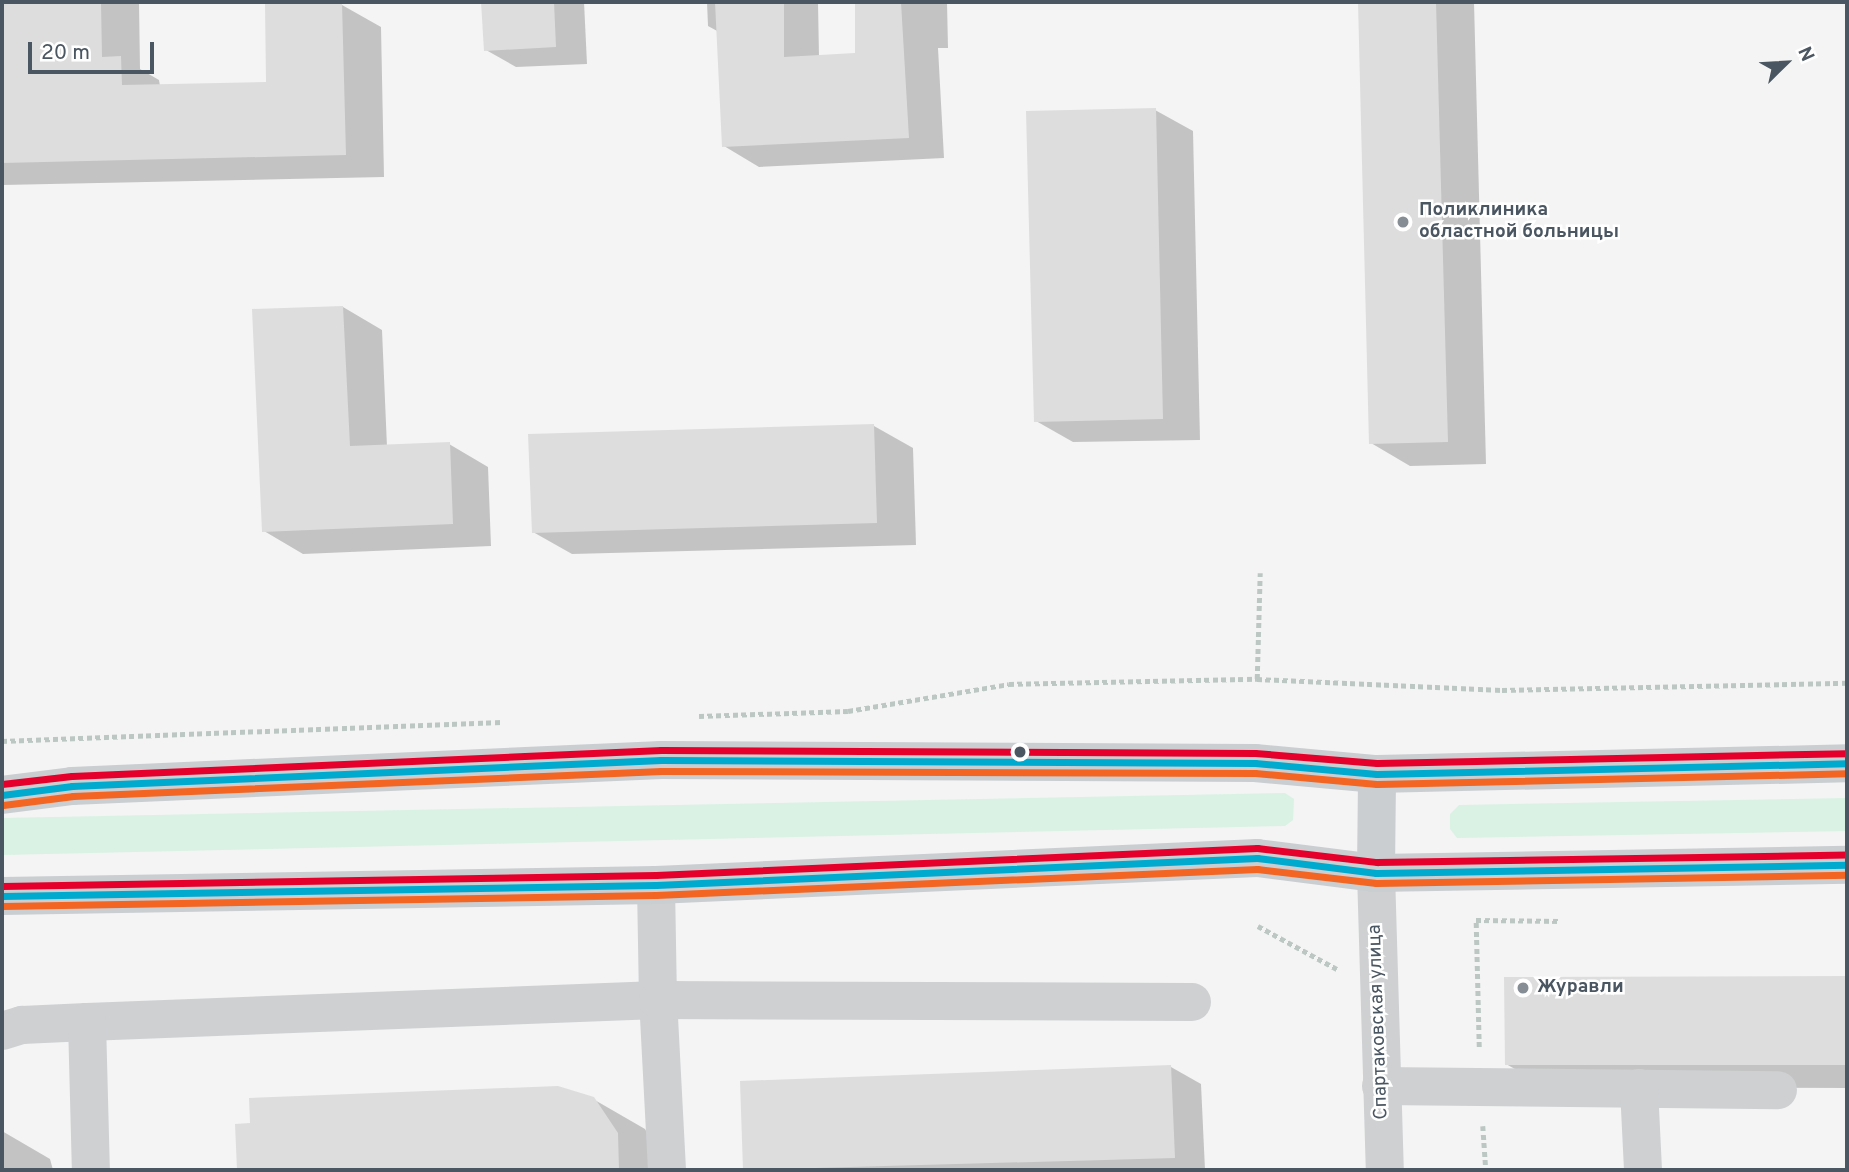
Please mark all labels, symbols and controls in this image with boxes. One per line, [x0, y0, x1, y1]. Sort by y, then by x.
scale bar [32, 28, 158, 72]
north arrow [1751, 28, 1821, 98]
text: 20 m [41, 40, 90, 67]
text: N [1791, 43, 1819, 66]
place label: Поликлиника областной больницы [1419, 200, 1619, 244]
marker: Поликлиника областной больницы [1393, 212, 1413, 232]
unlabelled marker [1013, 745, 1027, 759]
street label: Спартаковская улица [1364, 924, 1394, 1120]
place label: Журавли [1537, 977, 1624, 999]
marker: Журавли [1515, 980, 1531, 996]

